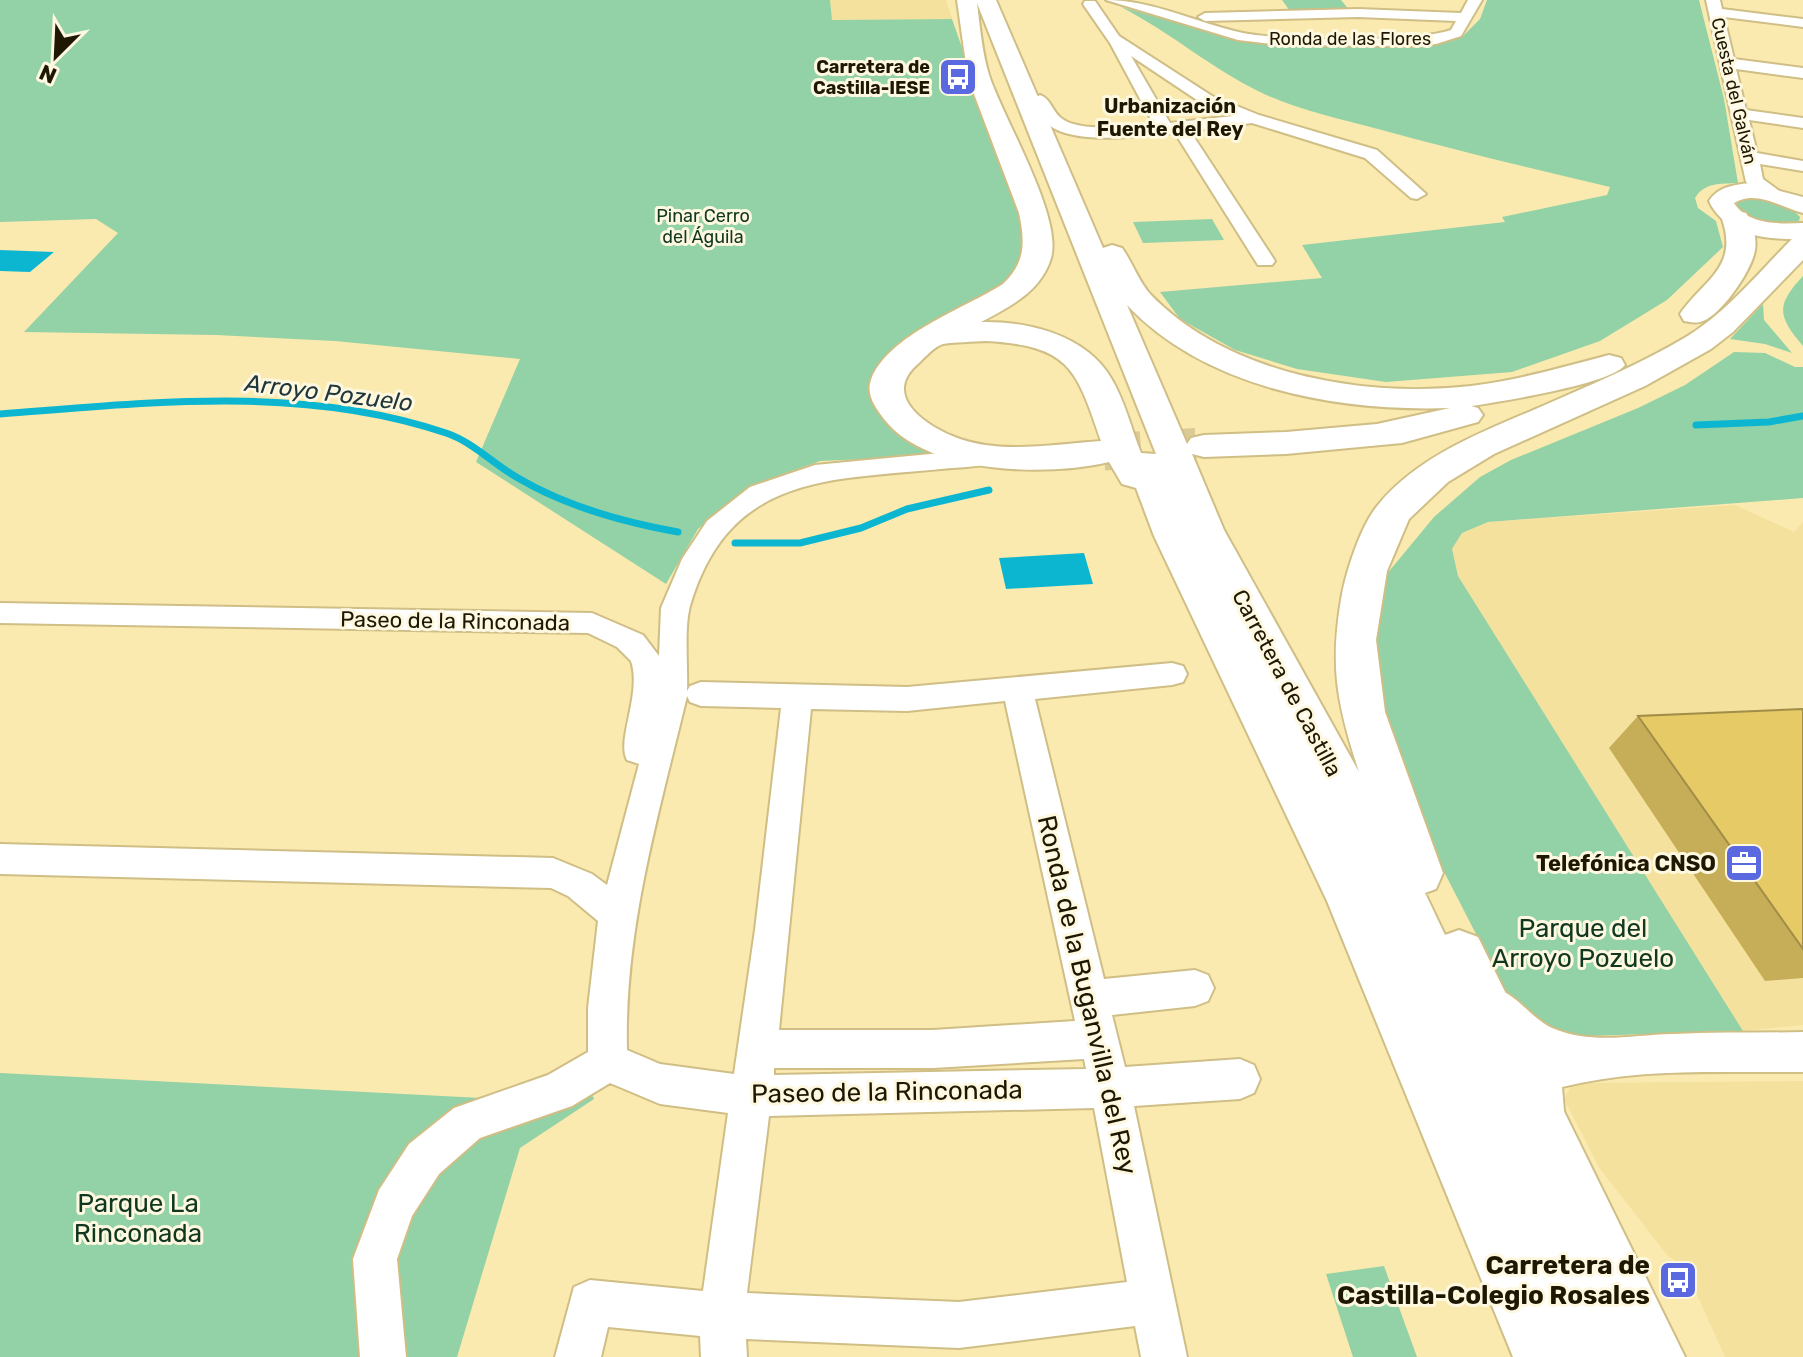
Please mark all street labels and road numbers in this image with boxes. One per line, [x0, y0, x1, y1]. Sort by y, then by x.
street label: Cuesta del Galván [1706, 15, 1762, 167]
street label: Ronda de las Flores [1269, 28, 1431, 50]
street label: Carretera de Castilla [1226, 585, 1348, 781]
street label: Paseo de la Rinconada [340, 605, 570, 637]
street label: Ronda de la Buganvilla del Rey [1031, 812, 1143, 1178]
street label: Paseo de la Rinconada [751, 1074, 1023, 1110]

